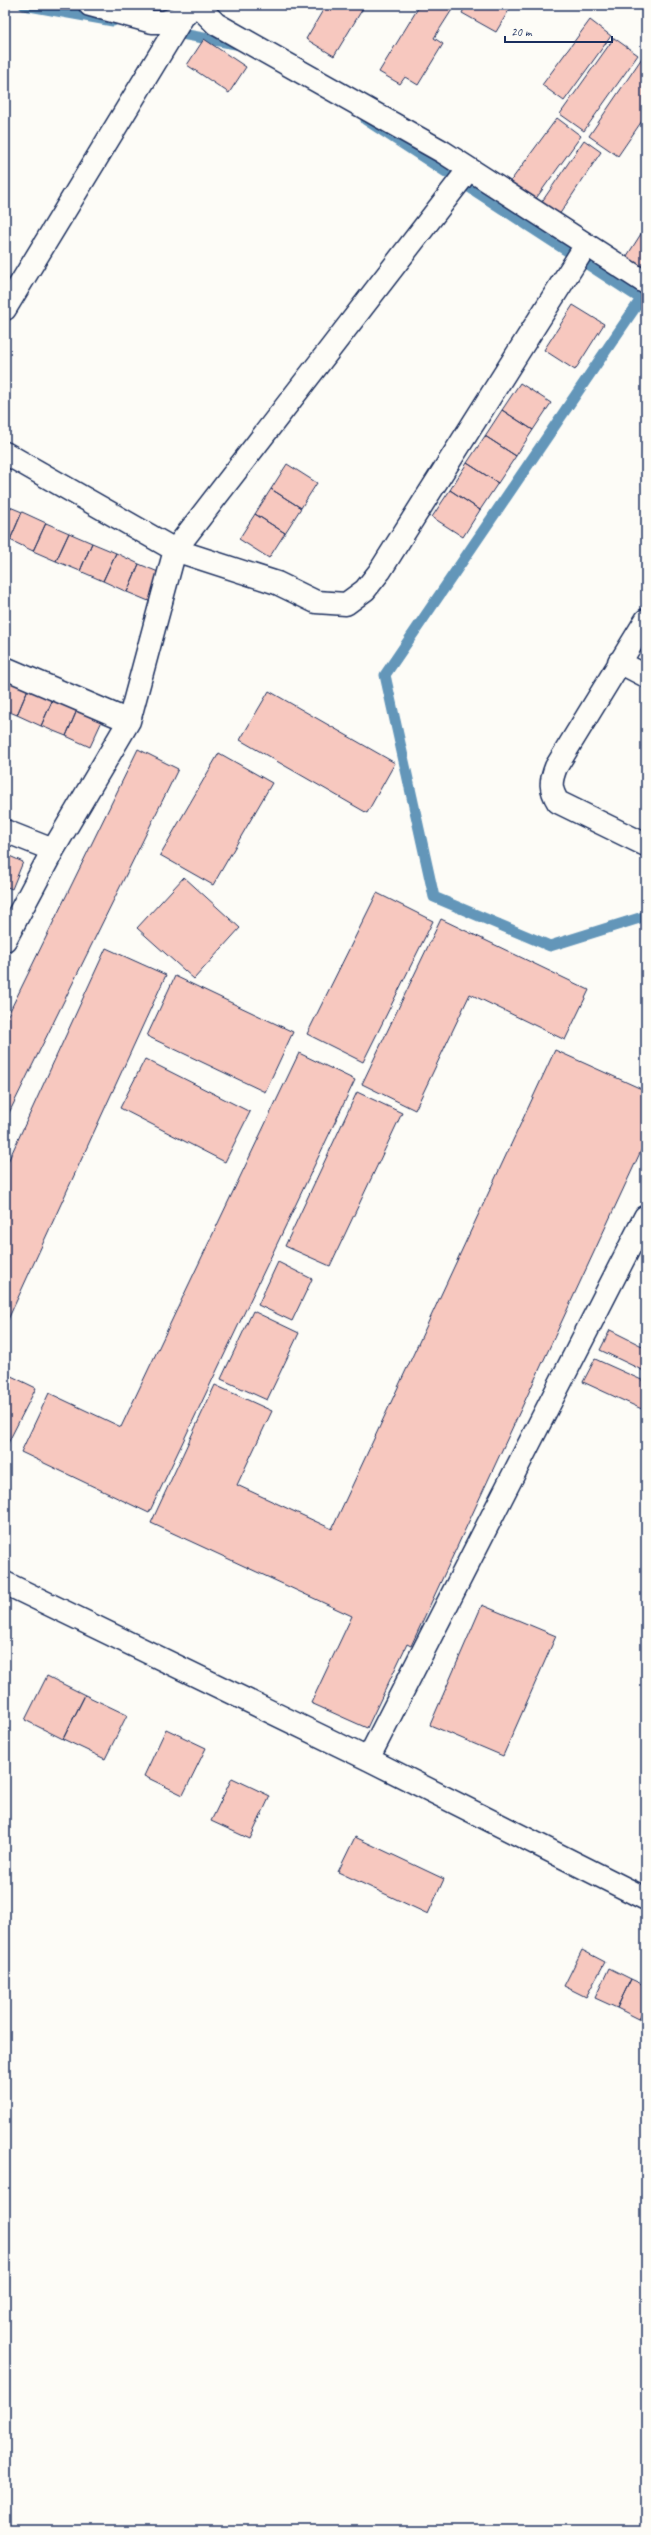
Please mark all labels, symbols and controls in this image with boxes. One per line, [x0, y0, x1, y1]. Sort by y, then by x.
scale bar [505, 18, 612, 44]
text: 20 m [511, 24, 533, 40]

